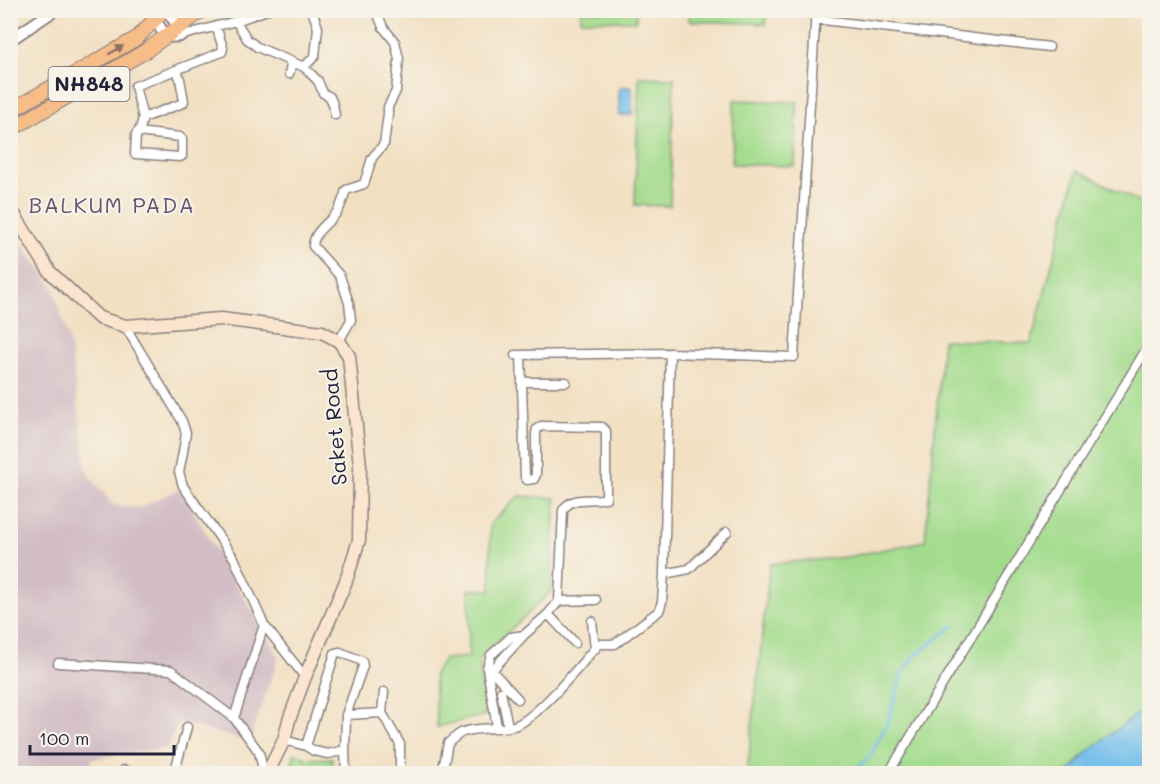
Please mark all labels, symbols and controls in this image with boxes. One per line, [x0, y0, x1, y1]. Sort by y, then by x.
one-way arrow [108, 45, 125, 55]
road number: NH848 [48, 67, 130, 101]
district label: BALKUM PADA [29, 190, 195, 219]
street label: Saket Road [315, 368, 352, 487]
scale bar [30, 718, 174, 756]
text: 100 m [39, 726, 89, 750]

